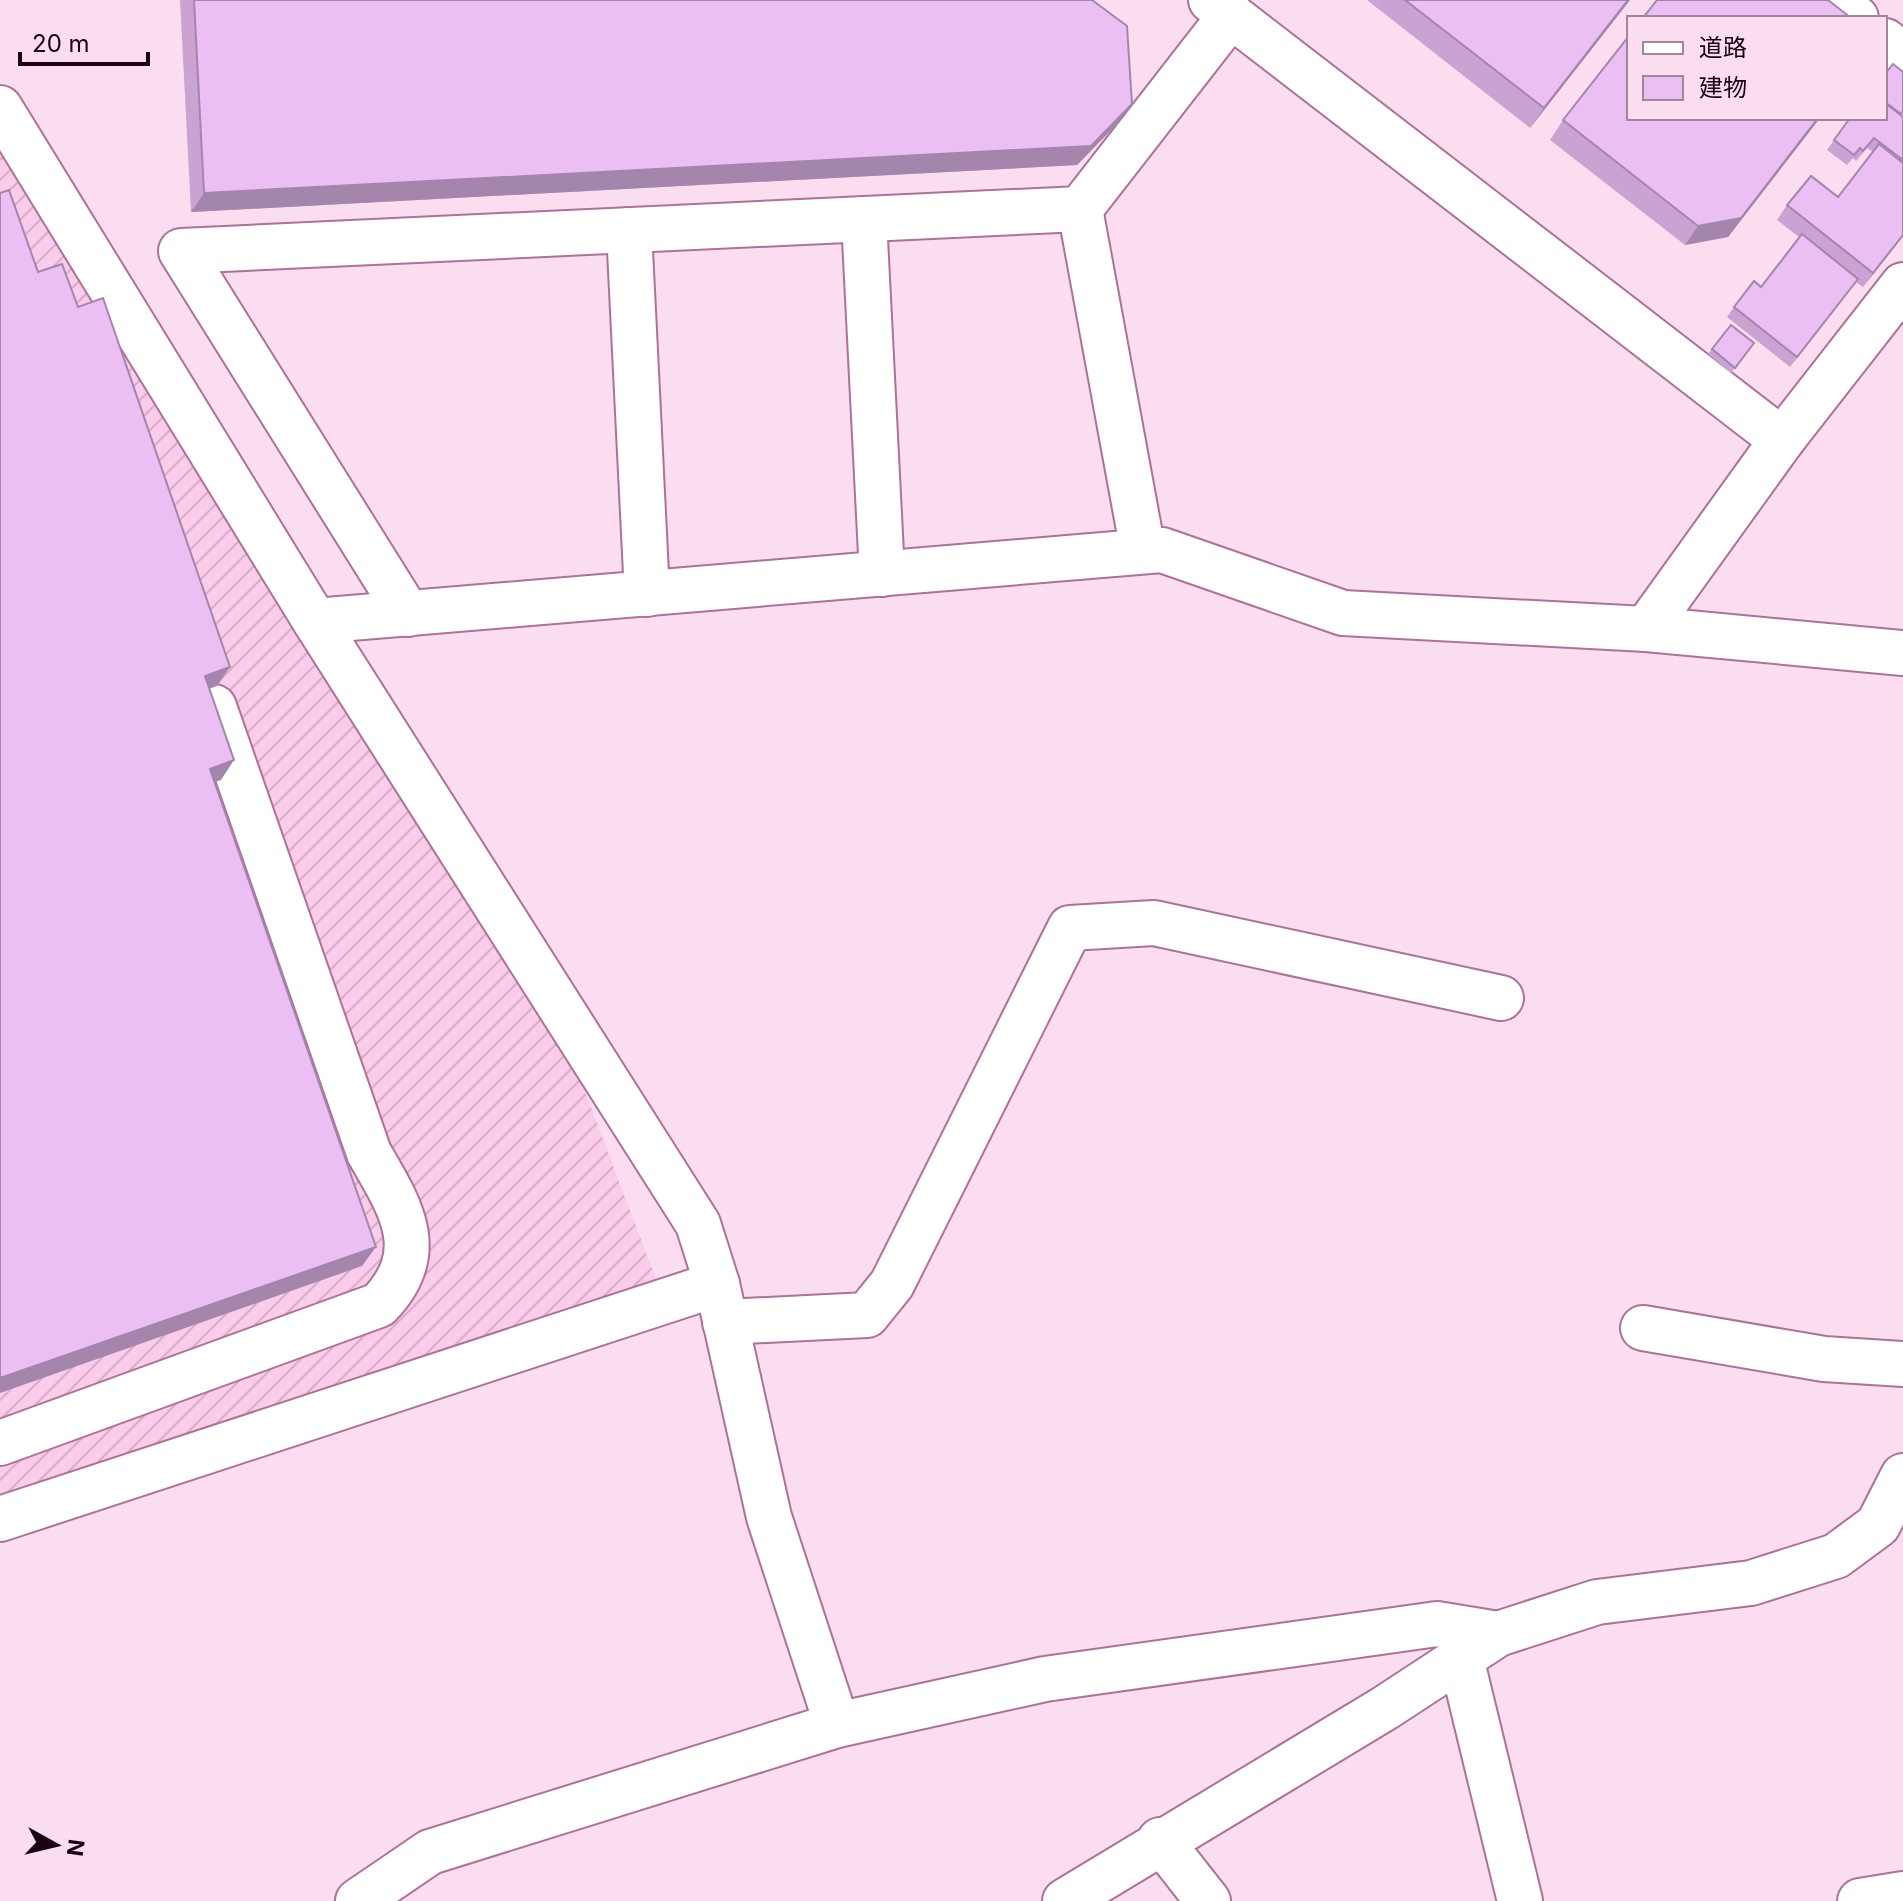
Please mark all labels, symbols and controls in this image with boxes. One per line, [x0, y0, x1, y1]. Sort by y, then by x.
scale bar [20, 16, 148, 66]
legend [1627, 16, 1887, 120]
text: 20 m [32, 29, 90, 58]
text: 道路 [1699, 33, 1747, 62]
text: 建物 [1699, 73, 1747, 102]
north arrow [16, 1805, 96, 1885]
text: N [62, 1838, 90, 1858]

